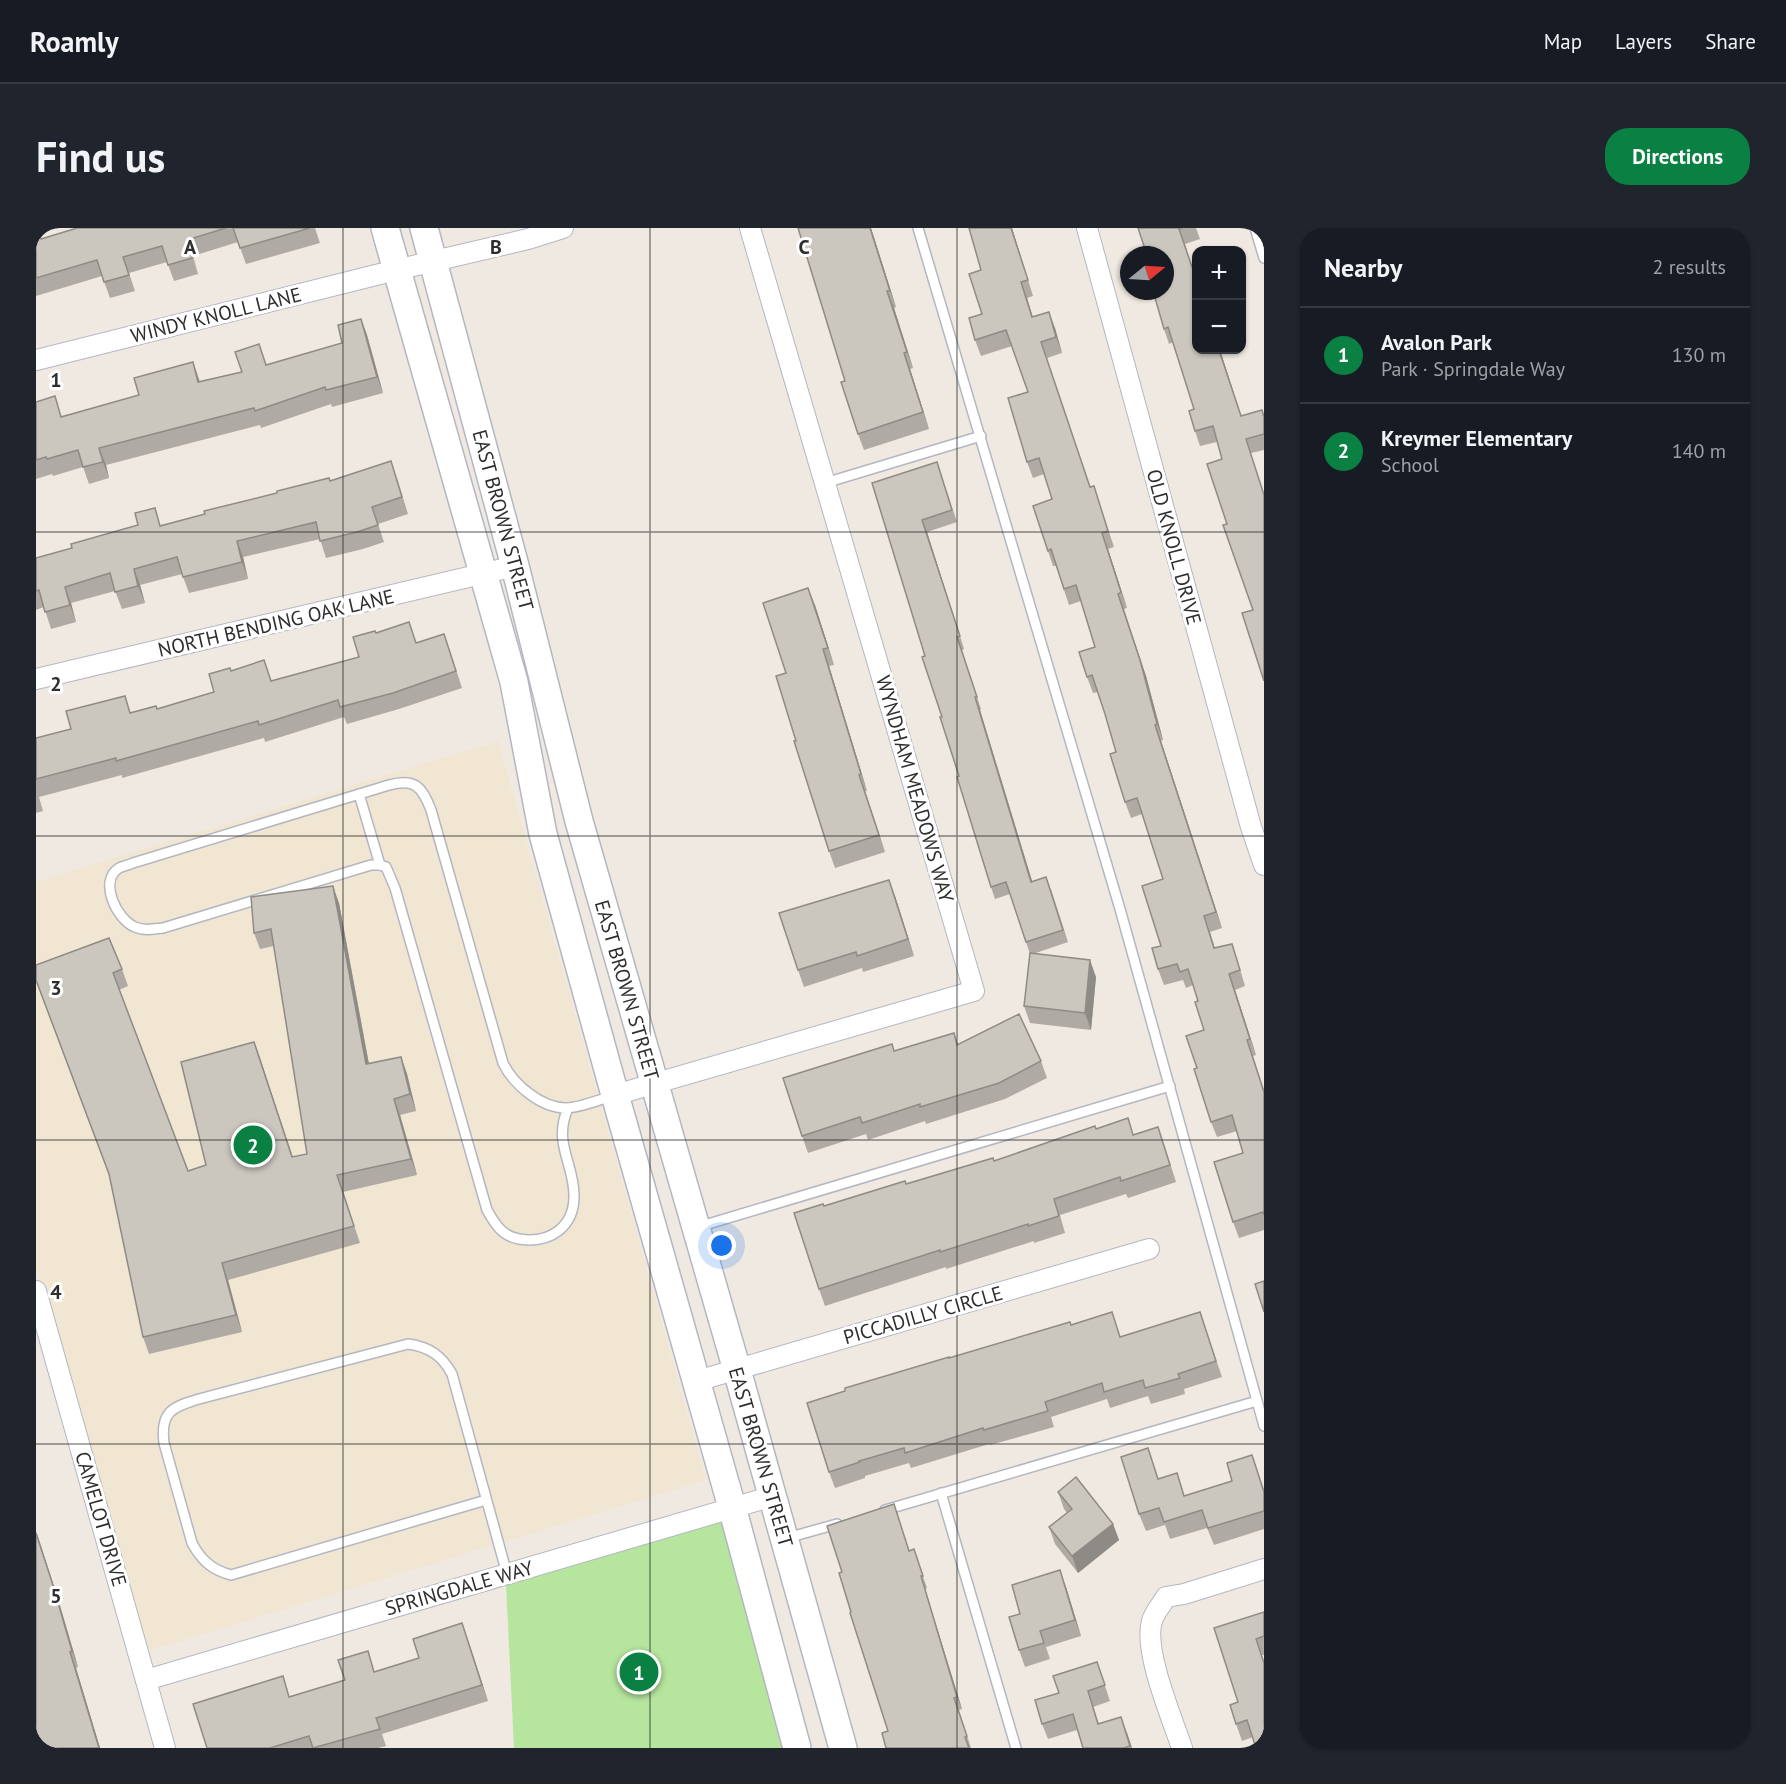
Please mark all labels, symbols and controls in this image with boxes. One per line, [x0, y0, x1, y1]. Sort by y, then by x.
text: Roamly [30, 23, 119, 60]
text: Map [1544, 28, 1582, 55]
text: Layers [1615, 28, 1672, 55]
text: Share [1705, 28, 1756, 55]
button: Directions [1605, 128, 1750, 185]
text: Find us [36, 129, 165, 184]
text: A [184, 234, 197, 260]
text: B [490, 234, 502, 260]
text: C [798, 234, 810, 260]
north arrow [1120, 246, 1174, 300]
map controls [1192, 246, 1246, 354]
button: + [1192, 246, 1246, 300]
text: Nearby [1324, 251, 1402, 284]
text: 2 results [1653, 254, 1726, 280]
street label: WINDY KNOLL LANE [128, 281, 304, 349]
button: − [1192, 300, 1246, 354]
text: Avalon Park [1381, 328, 1492, 356]
text: 1 [1338, 342, 1349, 368]
text: 130 m [1672, 342, 1726, 368]
text: Park · Springdale Way [1381, 356, 1565, 382]
text: 1 [50, 367, 62, 393]
text: Kreymer Elementary [1381, 424, 1572, 452]
street label: EAST BROWN STREET [466, 427, 540, 613]
text: 2 [1338, 438, 1349, 464]
text: 140 m [1672, 438, 1726, 464]
text: School [1381, 452, 1439, 478]
street label: OLD KNOLL DRIVE [1141, 466, 1207, 628]
street label: NORTH BENDING OAK LANE [155, 583, 397, 663]
text: 2 [50, 671, 62, 697]
street label: WYNDHAM MEADOWS WAY [870, 673, 960, 906]
street label: EAST BROWN STREET [589, 897, 665, 1083]
text: 3 [50, 975, 62, 1001]
pin: 2 [234, 1122, 272, 1168]
your location [707, 1231, 736, 1260]
text: 4 [50, 1279, 62, 1305]
street label: PICCADILLY CIRCLE [840, 1280, 1006, 1350]
street label: EAST BROWN STREET [723, 1364, 799, 1550]
street label: CAMELOT DRIVE [69, 1448, 133, 1590]
street label: SPRINGDALE WAY [382, 1554, 537, 1622]
text: 5 [50, 1583, 62, 1609]
pin: 1 [620, 1650, 658, 1694]

